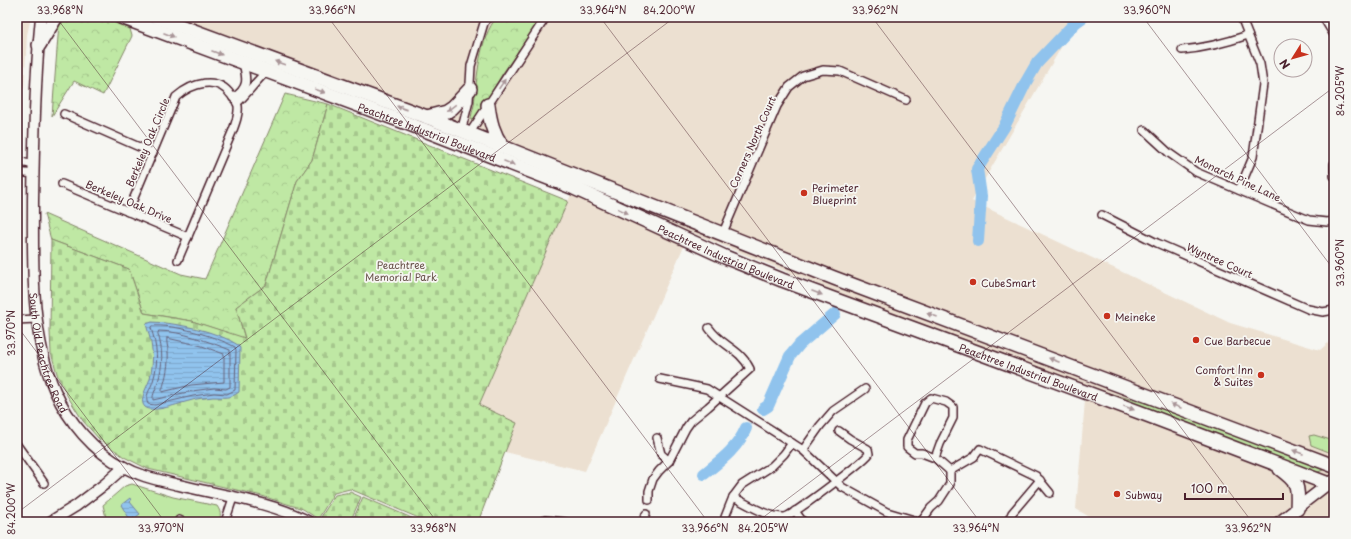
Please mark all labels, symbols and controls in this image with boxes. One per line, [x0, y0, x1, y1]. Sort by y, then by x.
text: 33.968°N [37, 2, 84, 17]
text: 33.966°N [308, 2, 356, 17]
text: 33.964°N [579, 2, 627, 17]
text: 84.200°W [643, 2, 696, 17]
text: 33.962°N [852, 2, 898, 17]
text: 33.960°N [1123, 2, 1171, 17]
one-way arrow [164, 32, 176, 38]
north arrow [1273, 38, 1313, 78]
one-way arrow [211, 50, 223, 56]
text: N [1275, 55, 1294, 73]
one-way arrow [274, 59, 286, 65]
text: 84.205°W [1332, 65, 1347, 116]
one-way arrow [498, 79, 506, 89]
one-way arrow [314, 89, 326, 95]
street label: Corners North Court [725, 94, 779, 190]
street label: Berkeley Oak Circle [121, 95, 174, 189]
street label: Peachtree Industrial Boulevard [356, 98, 499, 165]
one-way arrow [396, 104, 408, 110]
one-way arrow [446, 104, 457, 112]
street label: Monarch Pine Lane [1192, 151, 1284, 205]
one-way arrow [503, 160, 515, 166]
street label: Berkeley Oak Drive [83, 176, 175, 227]
place label: Perimeter Blueprint [812, 180, 859, 207]
marker: Perimeter Blueprint [799, 188, 809, 198]
one-way arrow [618, 208, 629, 214]
street label: Peachtree Industrial Boulevard [656, 220, 797, 291]
street label: Wyntree Court [1185, 239, 1255, 281]
text: 33.960°N [1332, 239, 1347, 287]
park label: Peachtree Memorial Park [365, 257, 437, 284]
place label: CubeSmart [981, 275, 1036, 290]
marker: CubeSmart [968, 277, 978, 287]
one-way arrow [811, 291, 823, 297]
street label: South Old Peachtree Road [27, 292, 72, 415]
place label: Meineke [1115, 309, 1156, 324]
text: 33.970°N [3, 310, 18, 356]
one-way arrow [926, 311, 938, 317]
marker: Meineke [1102, 311, 1112, 321]
place label: Cue Barbecue [1204, 333, 1270, 348]
marker: Cue Barbecue [1191, 335, 1201, 345]
street label: Peachtree Industrial Boulevard [957, 339, 1100, 404]
one-way arrow [1048, 357, 1060, 363]
place label: Comfort Inn & Suites [1195, 362, 1253, 389]
marker: Comfort Inn & Suites [1256, 370, 1266, 380]
one-way arrow [1169, 402, 1181, 408]
one-way arrow [1123, 406, 1135, 412]
one-way arrow [1291, 448, 1303, 454]
scale bar [1185, 475, 1283, 501]
text: 100 m [1191, 479, 1228, 497]
text: 84.200°W [3, 482, 18, 535]
place label: Subway [1125, 487, 1162, 503]
marker: Subway [1112, 489, 1122, 499]
text: 33.970°N [138, 520, 184, 535]
text: 33.968°N [410, 520, 457, 535]
text: 33.966°N [681, 520, 729, 535]
text: 84.205°W [738, 520, 789, 535]
text: 33.964°N [952, 520, 1000, 535]
text: 33.962°N [1225, 520, 1271, 535]

